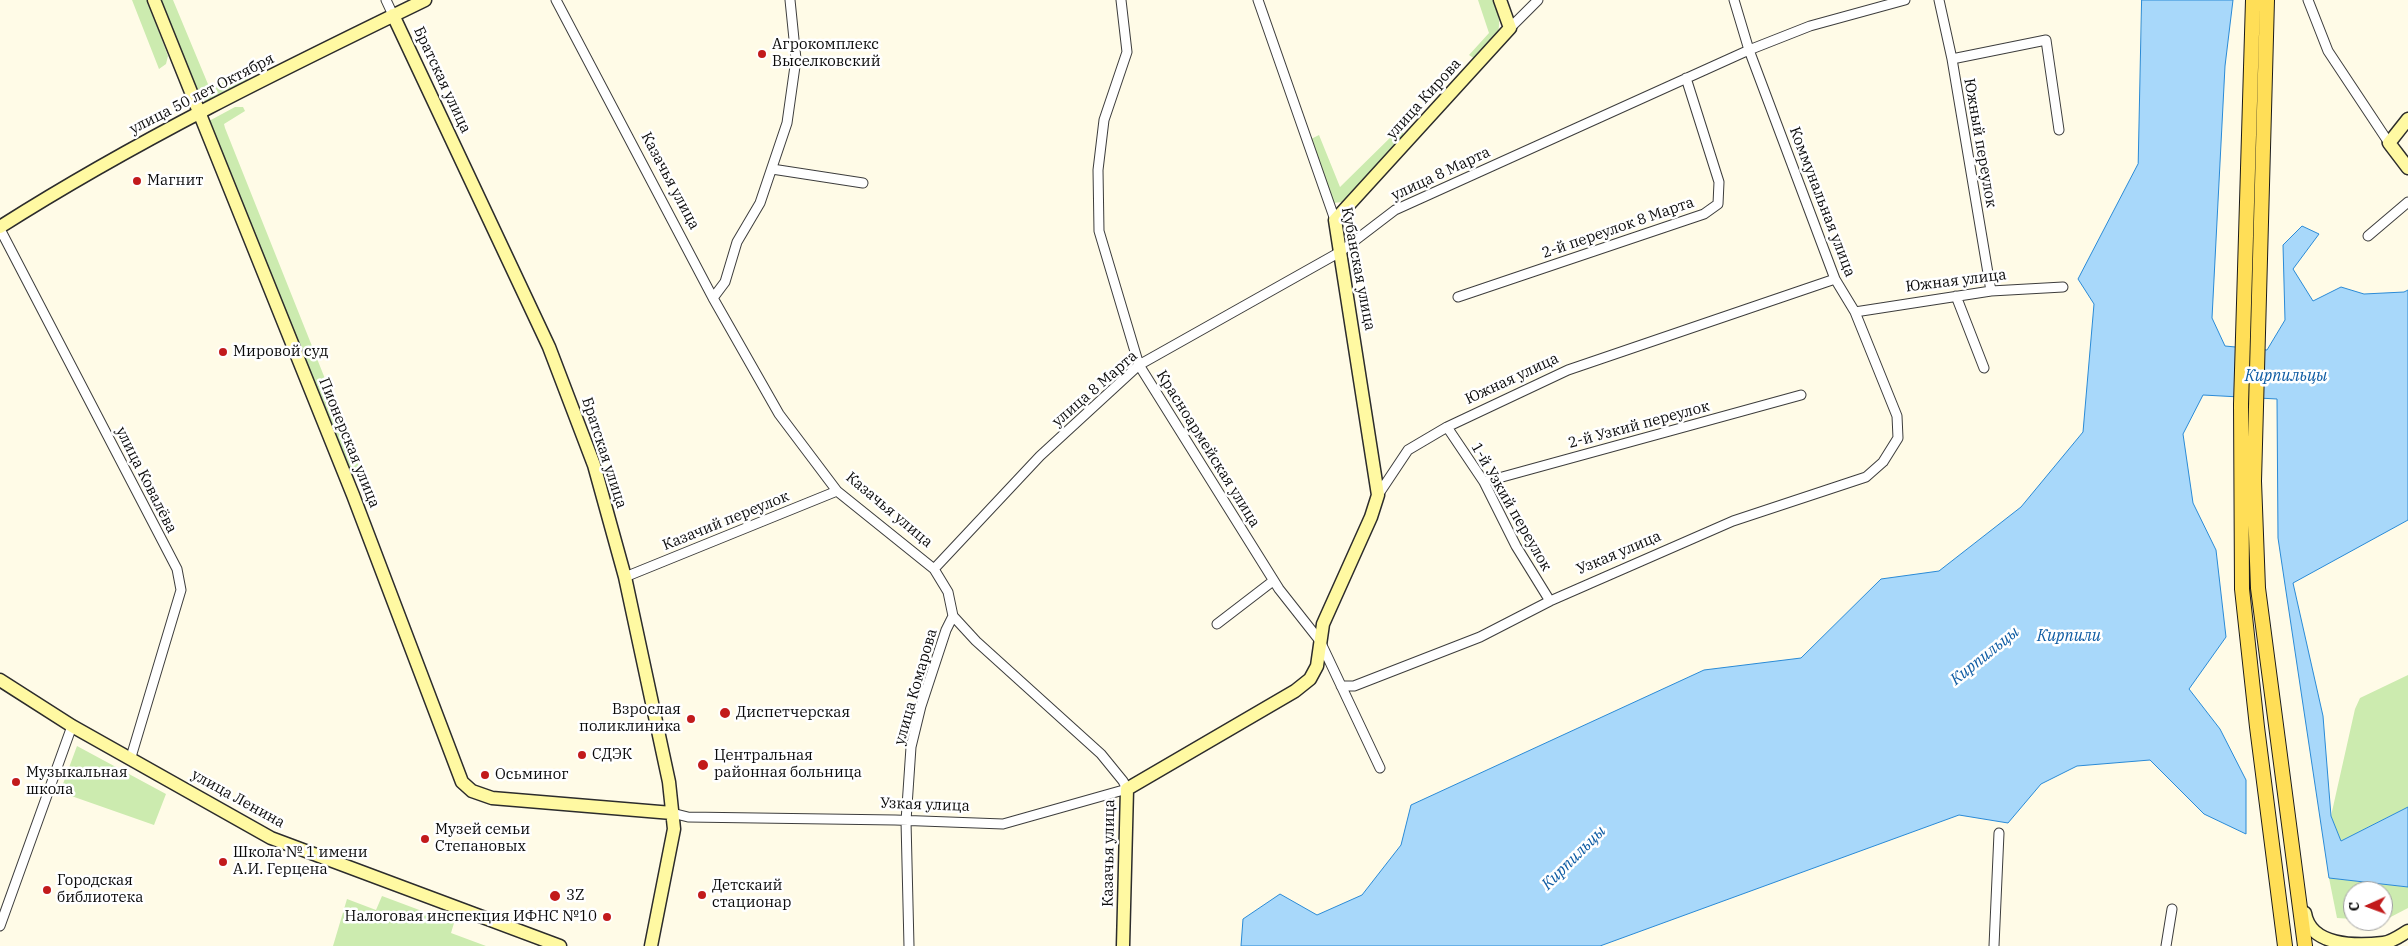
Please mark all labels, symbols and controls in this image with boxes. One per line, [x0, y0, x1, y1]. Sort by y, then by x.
street label: Братская улица [409, 24, 475, 136]
place label: Агрокомплекс Выселковский [772, 36, 881, 71]
marker: Агрокомплекс Выселковский [756, 48, 768, 60]
street label: улица 50 лет Октября [127, 50, 277, 138]
street label: улица Кирова [1383, 55, 1465, 143]
street label: Южный переулок [1960, 77, 2000, 209]
street label: Коммунальная улица [1785, 125, 1859, 279]
street label: Казачья улица [637, 129, 703, 233]
street label: улица 8 Марта [1389, 143, 1493, 205]
place label: Магнит [147, 172, 203, 190]
marker: Магнит [131, 175, 143, 187]
street label: 2-й переулок 8 Марта [1540, 194, 1696, 262]
street label: Кубанская улица [1337, 206, 1379, 332]
street label: Южная улица [1905, 266, 2007, 296]
place label: Мировой суд [233, 343, 328, 361]
marker: Мировой суд [217, 346, 229, 358]
street label: улица 8 Марта [1049, 347, 1141, 431]
street label: Южная улица [1462, 349, 1562, 409]
water label: Кирпильцы [2245, 366, 2327, 386]
street label: Красноармейская улица [1152, 367, 1264, 531]
street label: Пионерская улица [315, 375, 383, 511]
street label: Братская улица [578, 395, 630, 511]
street label: 2-й Узкий переулок [1566, 397, 1712, 453]
street label: улица Ковалёва [111, 424, 181, 536]
street label: 1-й Узкий переулок [1467, 440, 1555, 574]
street label: Казачья улица [842, 469, 936, 551]
street label: Казачий переулок [660, 487, 792, 555]
street label: Узкая улица [1574, 527, 1664, 579]
water label: Кирпильцы [1947, 623, 2023, 689]
water label: Кирпили [2037, 626, 2101, 646]
street label: улица Комарова [891, 627, 941, 747]
place label: Взрослая поликлиника [579, 701, 681, 736]
place label: Диспетчерская [736, 704, 850, 722]
marker: Диспетчерская [718, 706, 732, 720]
marker: Взрослая поликлиника [685, 713, 697, 725]
place label: СДЭК [592, 746, 632, 764]
place label: Центральная районная больница [714, 747, 862, 782]
marker: СДЭК [576, 749, 588, 761]
marker: Центральная районная больница [696, 758, 710, 772]
place label: Музыкальная школа [26, 764, 128, 799]
street label: улица Ленина [188, 766, 288, 832]
place label: Осьминог [495, 766, 568, 784]
marker: Осьминог [479, 769, 491, 781]
marker: Музыкальная школа [10, 776, 22, 788]
street label: Узкая улица [880, 794, 970, 816]
street label: Казачья улица [1099, 799, 1119, 907]
place label: Музей семьи Степановых [435, 821, 530, 856]
water label: Кирпильцы [1538, 822, 1610, 894]
marker: Музей семьи Степановых [419, 833, 431, 845]
place label: Школа № 1 имени А.И. Герцена [233, 844, 368, 879]
marker: Школа № 1 имени А.И. Герцена [217, 856, 229, 868]
place label: Городская библиотека [57, 872, 143, 907]
place label: Детскаий стационар [712, 877, 791, 912]
north arrow [2343, 881, 2393, 931]
marker: Городская библиотека [41, 884, 53, 896]
place label: 3Z [566, 887, 585, 905]
marker: 3Z [548, 889, 562, 903]
marker: Детскаий стационар [696, 889, 708, 901]
text: С [2345, 902, 2363, 911]
place label: Налоговая инспекция ИФНС №10 [345, 908, 597, 926]
marker: Налоговая инспекция ИФНС №10 [601, 911, 613, 923]

